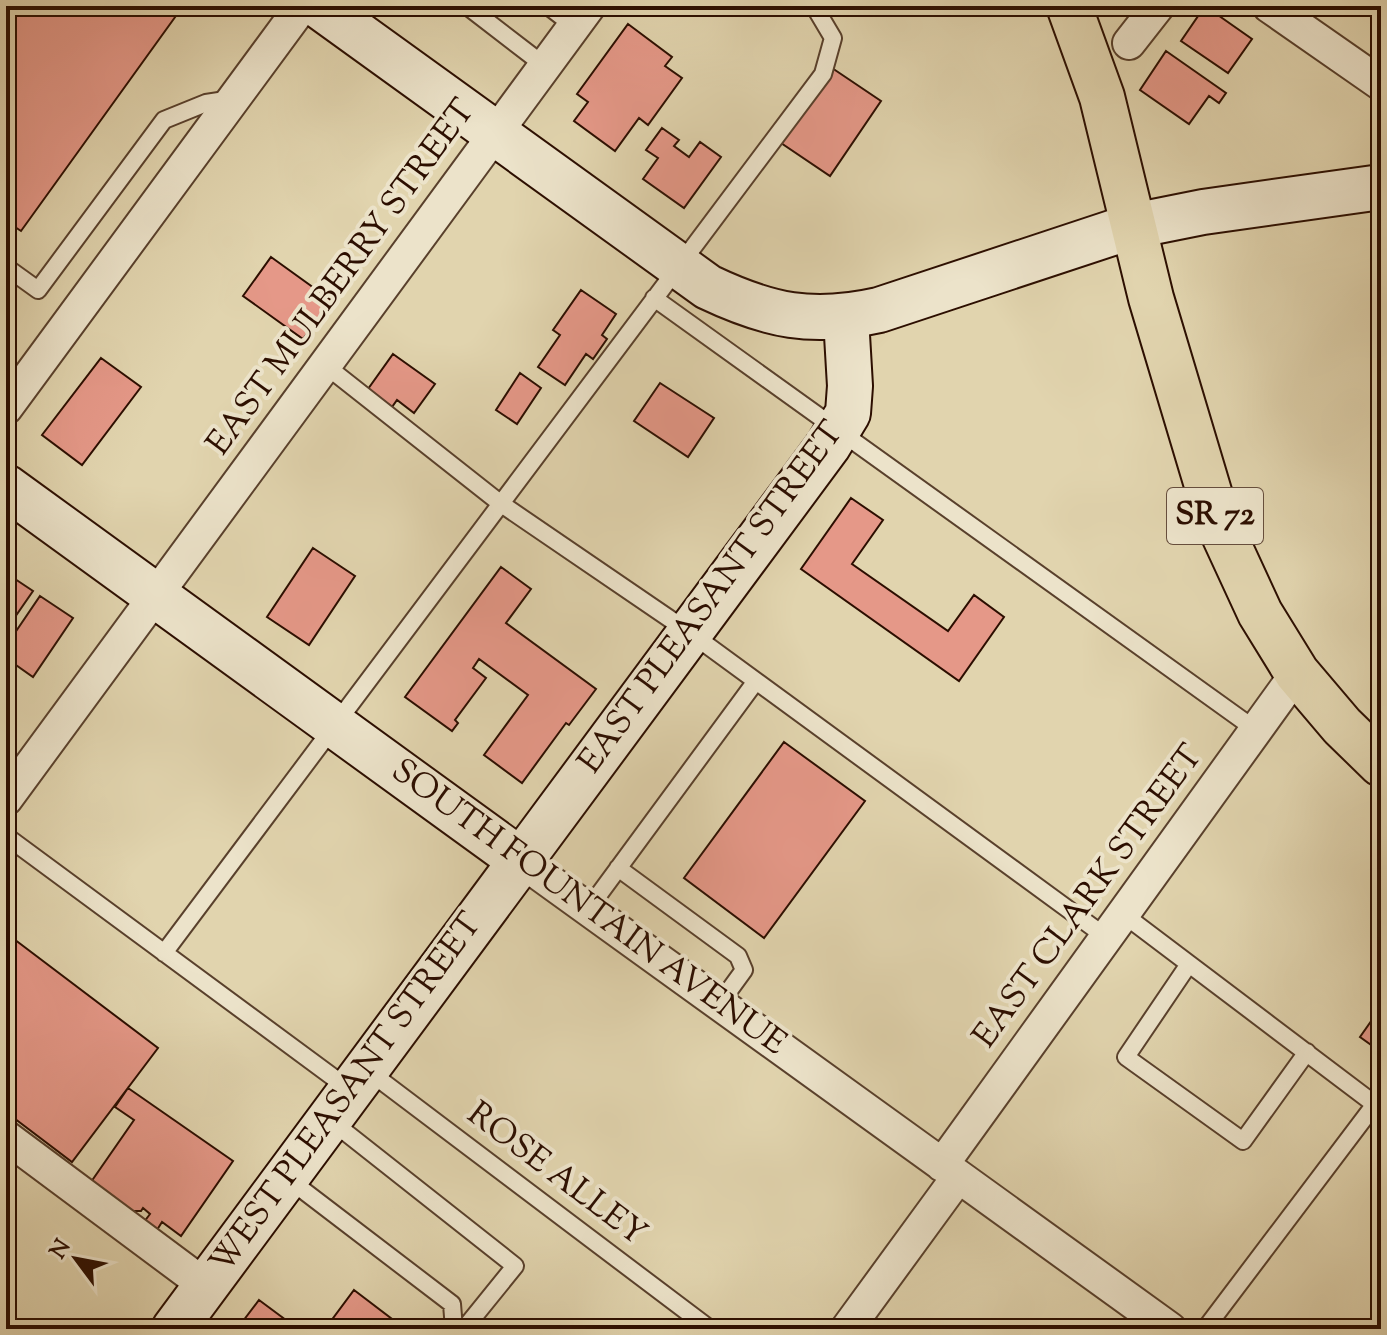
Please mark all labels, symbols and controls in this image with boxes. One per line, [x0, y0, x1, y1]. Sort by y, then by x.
street label: EAST MULBERRY STREET [196, 90, 488, 466]
street label: EAST PLEASANT STREET [567, 412, 857, 784]
road number: SR 72 [1167, 488, 1263, 544]
street label: EAST CLARK STREET [962, 735, 1216, 1059]
street label: SOUTH FOUNTAIN AVENUE [380, 748, 796, 1068]
street label: WEST PLEASANT STREET [199, 903, 495, 1285]
street label: ROSE ALLEY [456, 1091, 656, 1259]
north arrow [36, 1219, 116, 1299]
text: N [43, 1234, 80, 1266]

